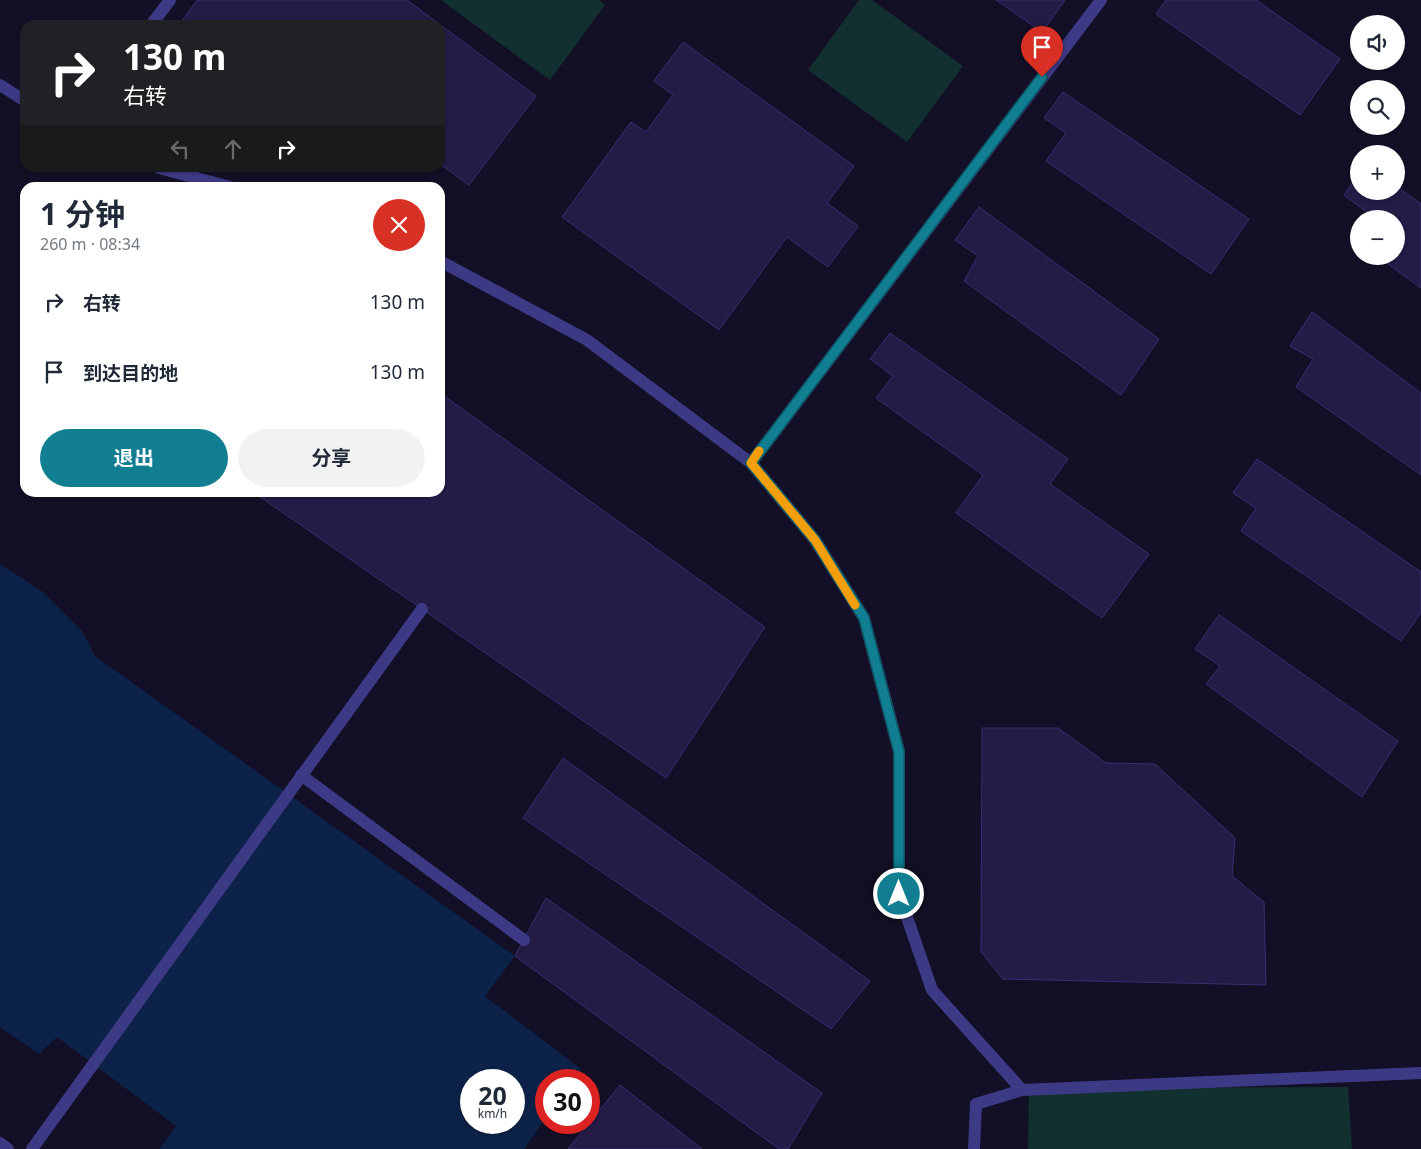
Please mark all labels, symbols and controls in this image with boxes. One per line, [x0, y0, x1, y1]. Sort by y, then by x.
map controls [1350, 15, 1405, 265]
button: sound [1350, 15, 1405, 70]
pin [1021, 26, 1063, 77]
text: 130 m [123, 33, 226, 80]
icon: arrive [1028, 33, 1056, 61]
icon: right [40, 40, 105, 105]
text: 右转 [123, 80, 167, 110]
button: search [1350, 80, 1405, 135]
icon: left [166, 135, 194, 163]
icon: ahead [219, 135, 247, 163]
icon: right [272, 135, 300, 163]
button: + [1350, 145, 1405, 200]
text: 1 分钟 [40, 193, 125, 234]
button: close [373, 199, 425, 251]
button: − [1350, 210, 1405, 265]
text: 260 m · 08:34 [40, 233, 140, 255]
icon: right [40, 288, 68, 316]
text: 130 m [370, 289, 425, 315]
text: 右转 [83, 290, 121, 316]
icon: arrive [40, 358, 68, 386]
text: 130 m [370, 359, 425, 385]
text: 到达目的地 [83, 360, 178, 386]
button: 退出 [40, 429, 228, 487]
button: 分享 [238, 429, 425, 487]
position arrow [872, 867, 924, 919]
speed limit sign: 30 [535, 1069, 600, 1134]
text: 20 [478, 1078, 507, 1112]
text: km/h [478, 1105, 507, 1122]

